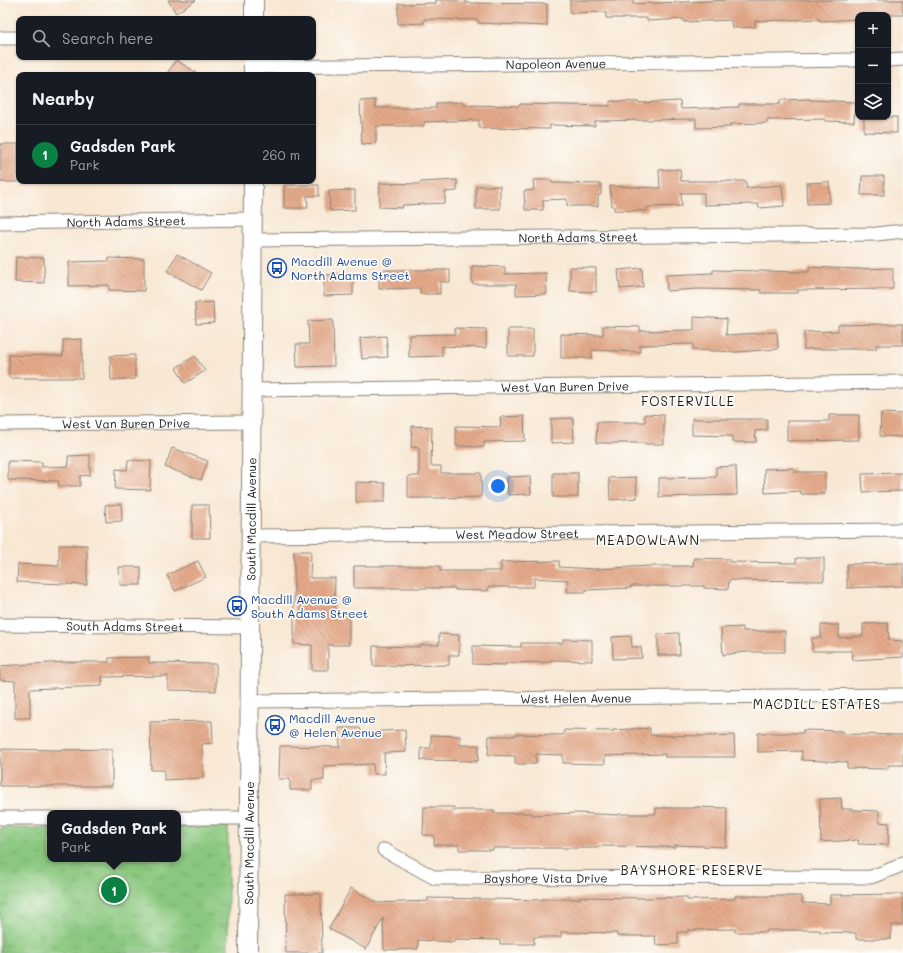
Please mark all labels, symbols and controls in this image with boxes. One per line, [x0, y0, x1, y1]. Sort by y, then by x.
map controls [855, 12, 891, 120]
button: + [855, 12, 891, 48]
search box [16, 16, 316, 60]
icon: search [30, 27, 52, 49]
text: Search here [62, 28, 153, 48]
button: − [855, 48, 891, 84]
street label: Napoleon Avenue [506, 55, 606, 72]
button: layers [855, 84, 891, 120]
text: Nearby [32, 87, 94, 109]
text: Gadsden Park [70, 136, 176, 156]
text: 1 [42, 146, 48, 163]
text: 260 m [262, 146, 300, 163]
text: Park [70, 156, 99, 173]
street label: North Adams Street [66, 212, 186, 230]
street label: North Adams Street [518, 228, 637, 245]
place label: Macdill Avenue @ North Adams Street [291, 253, 410, 283]
bus stop icon: Macdill Avenue @ North Adams Street [266, 257, 288, 279]
street label: West Van Buren Drive [501, 377, 629, 395]
district label: FOSTERVILLE [641, 392, 735, 409]
street label: West Van Buren Drive [62, 414, 190, 432]
street label: South Macdill Avenue [242, 457, 259, 581]
your location [488, 476, 508, 496]
street label: West Meadow Street [455, 525, 579, 542]
district label: MEADOWLAWN [596, 531, 700, 548]
place label: Macdill Avenue @ South Adams Street [251, 591, 368, 621]
bus stop icon: Macdill Avenue @ South Adams Street [226, 595, 248, 617]
street label: South Adams Street [66, 618, 184, 634]
street label: West Helen Avenue [520, 689, 632, 707]
district label: MACDILL ESTATES [753, 695, 881, 712]
place label: Macdill Avenue @ Helen Avenue [289, 710, 382, 740]
bus stop icon: Macdill Avenue @ Helen Avenue [264, 714, 286, 736]
street label: South Macdill Avenue [240, 781, 257, 905]
popup [47, 810, 181, 862]
text: Gadsden Park [61, 818, 167, 838]
text: Park [61, 838, 91, 855]
district label: BAYSHORE RESERVE [620, 861, 764, 878]
street label: Bayshore Vista Drive [484, 870, 608, 886]
pin: 1 [101, 875, 127, 905]

